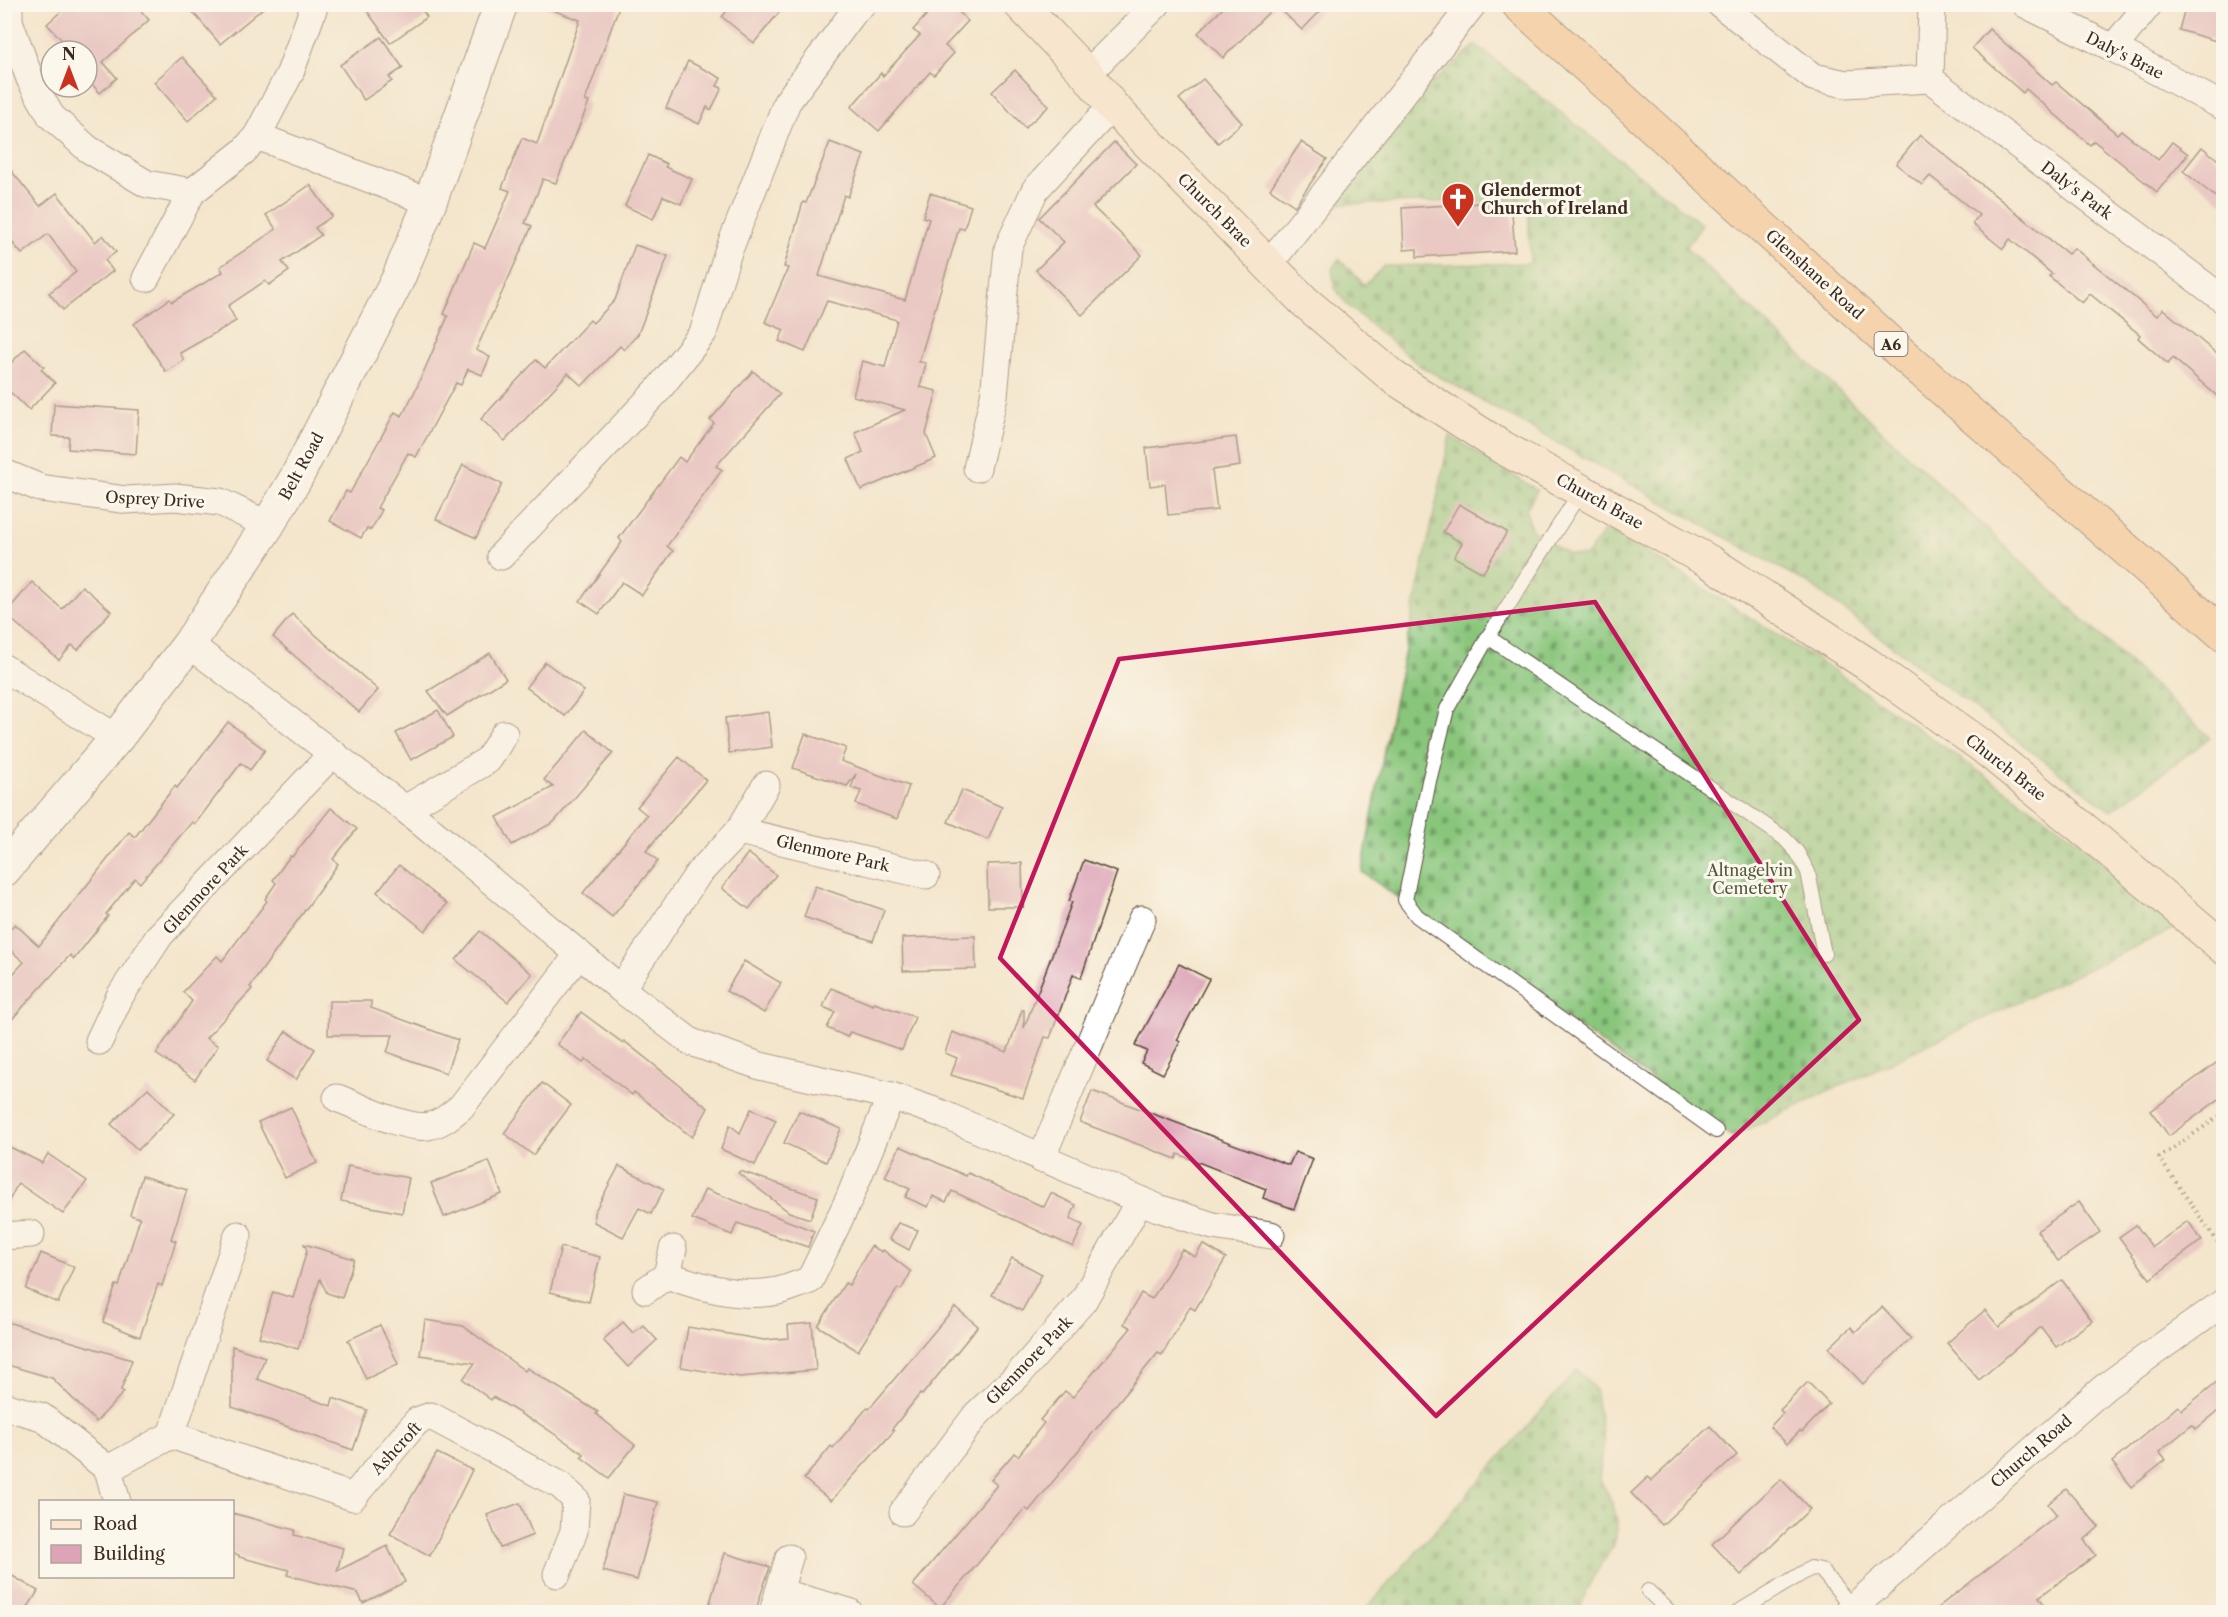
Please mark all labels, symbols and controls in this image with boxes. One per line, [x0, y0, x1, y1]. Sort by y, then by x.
street label: Daly's Brae [2083, 27, 2167, 83]
north arrow [39, 39, 99, 99]
text: N [62, 44, 76, 64]
street label: Daly's Park [2037, 157, 2117, 224]
street label: Church Brae [1174, 169, 1256, 251]
place label: Glendermot Church of Ireland [1481, 180, 1628, 218]
church icon: Glendermot Church of Ireland [1440, 181, 1476, 228]
street label: Glenshane Road [1762, 225, 1868, 323]
road number: A6 [1874, 332, 1908, 356]
street label: Belt Road [274, 428, 328, 503]
street label: Church Brae [1553, 469, 1647, 533]
street label: Osprey Drive [105, 486, 205, 512]
street label: Church Brae [1962, 729, 2050, 805]
street label: Glenmore Park [774, 830, 892, 876]
street label: Glenmore Park [158, 839, 252, 938]
park label: Altnagelvin Cemetery [1706, 860, 1793, 898]
street label: Glenmore Park [982, 1311, 1077, 1409]
street label: Church Road [1986, 1410, 2076, 1492]
street label: Ashcroft [366, 1418, 425, 1479]
legend [39, 1500, 234, 1578]
text: Road [93, 1513, 138, 1535]
text: Building [93, 1543, 165, 1565]

